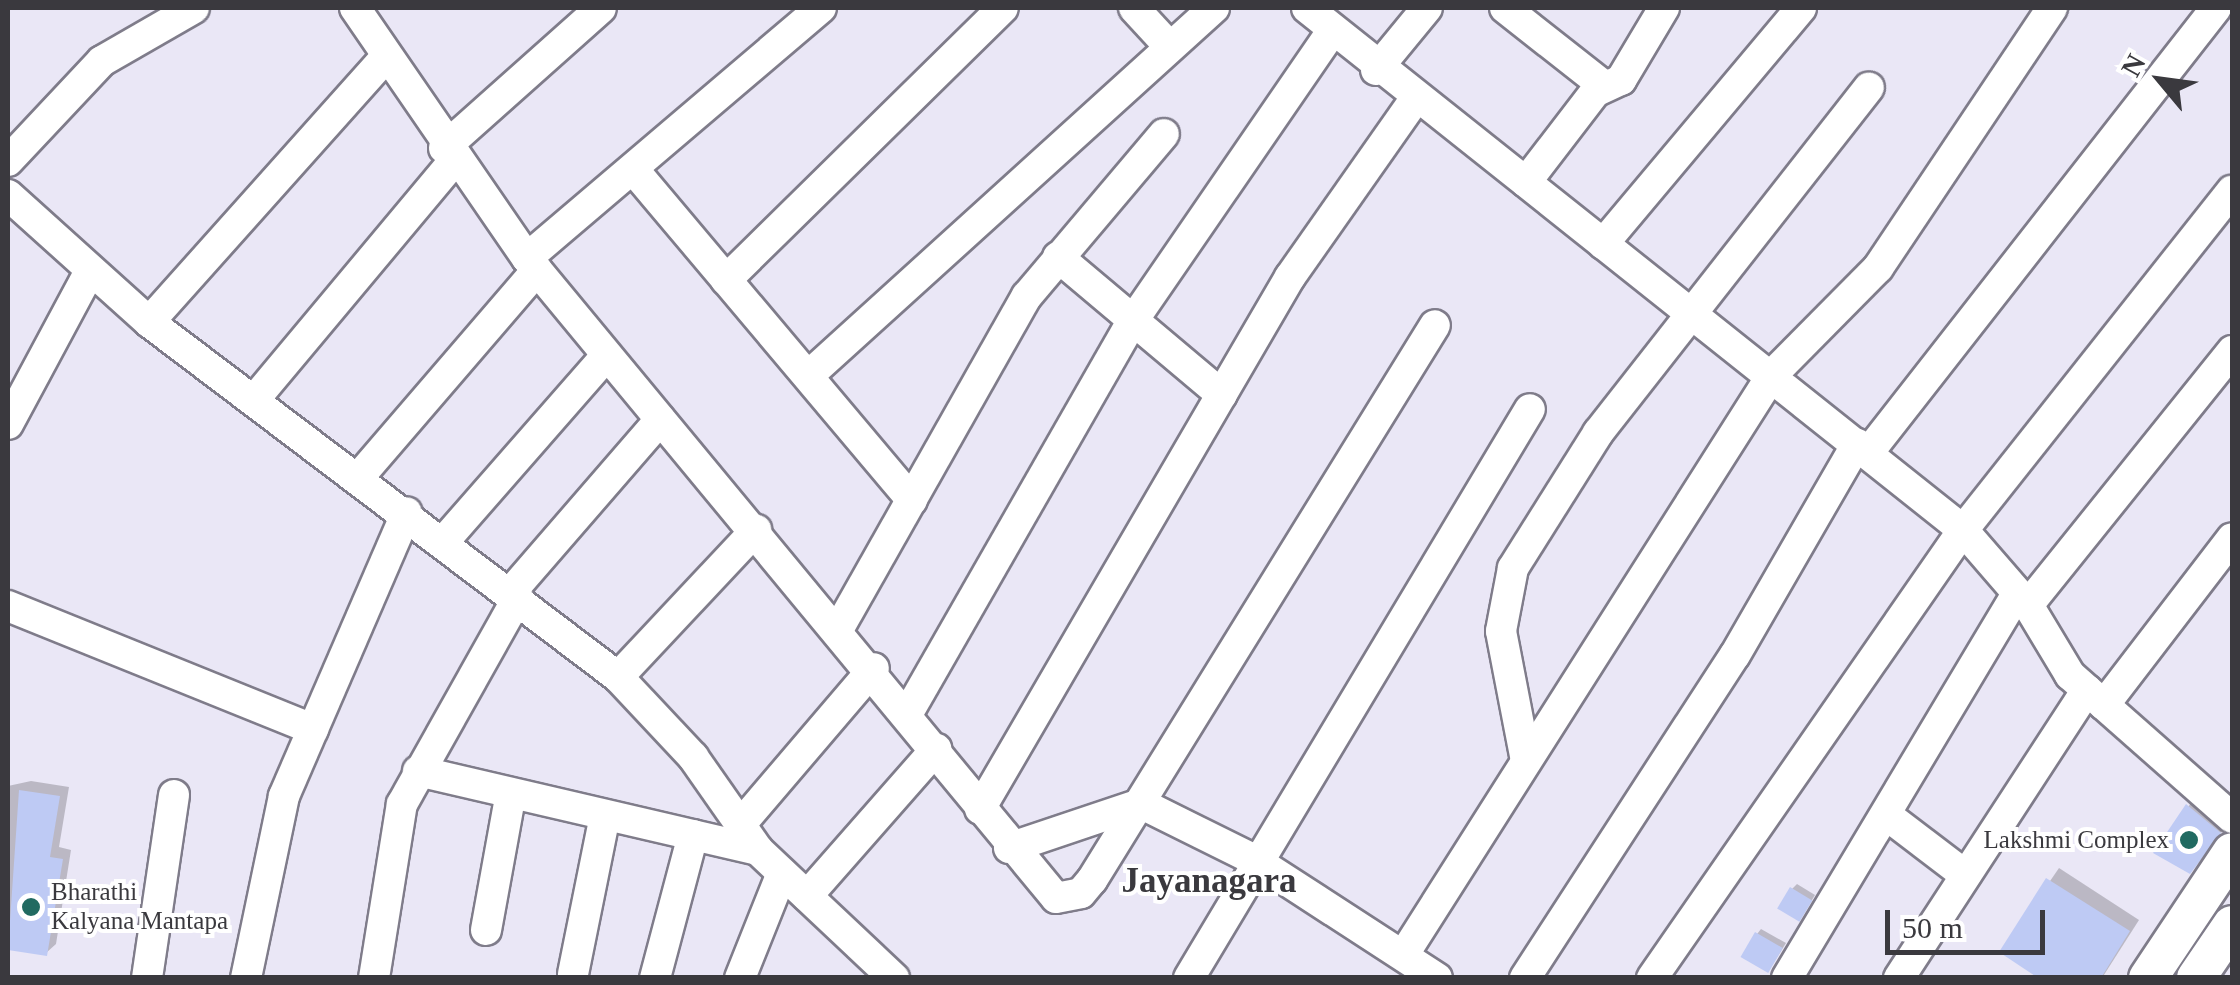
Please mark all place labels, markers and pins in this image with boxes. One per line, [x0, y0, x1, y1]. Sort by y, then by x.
place label: Lakshmi Complex [1984, 825, 2169, 855]
marker: Lakshmi Complex [2178, 829, 2200, 851]
place label: Bharathi Kalyana Mantapa [51, 878, 228, 937]
marker: Bharathi Kalyana Mantapa [20, 896, 42, 918]

